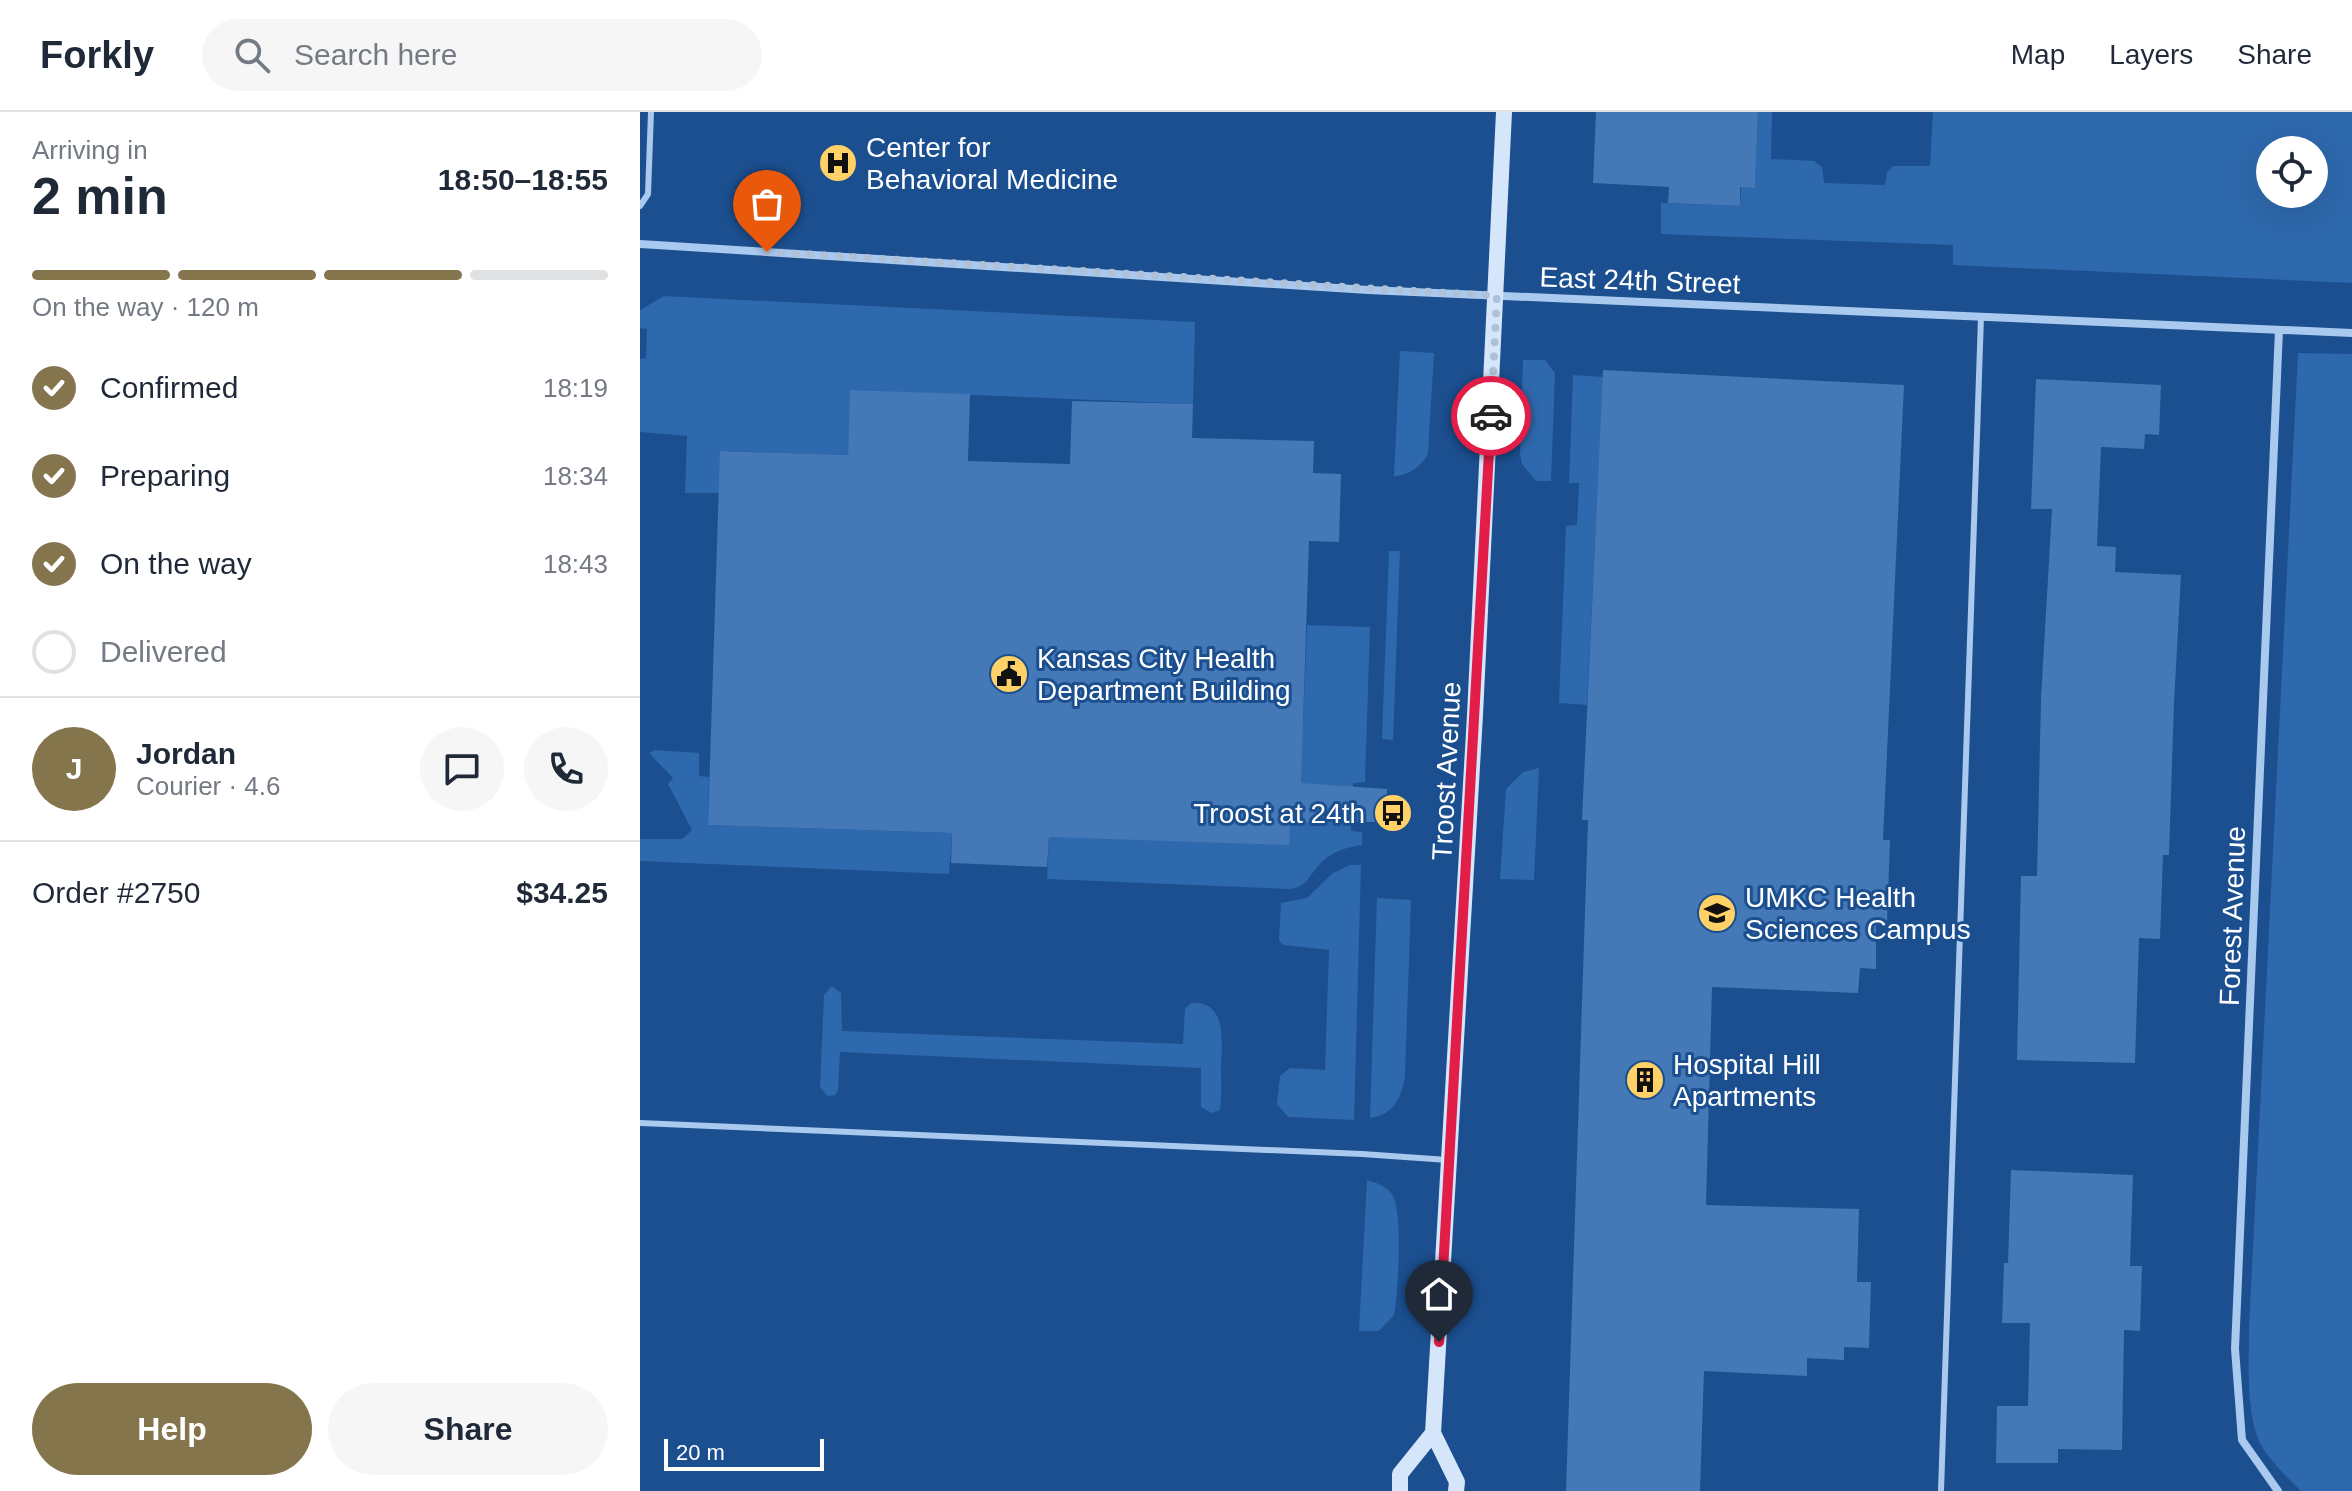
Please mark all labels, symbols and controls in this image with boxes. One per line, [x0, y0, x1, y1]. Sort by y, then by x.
search box [202, 19, 762, 91]
icon: search [230, 33, 274, 77]
text: Forkly [40, 34, 154, 76]
text: Search here [294, 38, 457, 71]
text: Map [2011, 39, 2065, 70]
text: Layers [2109, 39, 2193, 70]
text: Share [2237, 39, 2312, 70]
place label: Center for Behavioral Medicine [866, 132, 1118, 195]
text: Arriving in [32, 135, 148, 165]
map controls [2256, 136, 2328, 208]
button: locate [2256, 136, 2328, 208]
hospital icon: Center for Behavioral Medicine [817, 142, 859, 184]
text: 18:50–18:55 [438, 163, 608, 196]
text: 2 min [32, 167, 168, 225]
pin [733, 170, 801, 252]
icon: bag [745, 182, 789, 226]
street label: East 24th Street [1539, 262, 1741, 300]
text: On the way · 120 m [32, 292, 259, 322]
icon: check [32, 366, 76, 410]
text: Confirmed [100, 371, 238, 404]
text: 18:19 [543, 373, 608, 403]
courier [1451, 376, 1531, 456]
icon: car [1469, 394, 1513, 438]
icon: check [32, 454, 76, 498]
text: Preparing [100, 459, 230, 492]
text: 18:34 [543, 461, 608, 491]
icon: check [32, 542, 76, 586]
text: On the way [100, 547, 252, 580]
text: 18:43 [543, 549, 608, 579]
text: Delivered [100, 635, 227, 668]
place label: Kansas City Health Department Building [1037, 643, 1291, 706]
public building icon: Kansas City Health Department Building [988, 653, 1030, 695]
street label: Troost Avenue [1426, 681, 1467, 861]
button: chat [420, 727, 504, 811]
button: phone [524, 727, 608, 811]
text: Jordan [136, 737, 236, 770]
text: J [66, 752, 82, 785]
text: Courier · 4.6 [136, 771, 281, 801]
bus stop icon: Troost at 24th [1372, 792, 1414, 834]
place label: Troost at 24th [1193, 798, 1365, 829]
street label: Forest Avenue [2214, 826, 2251, 1007]
text: Order #2750 [32, 876, 200, 909]
text: $34.25 [516, 876, 608, 909]
place label: UMKC Health Sciences Campus [1745, 882, 1971, 945]
school or university icon: UMKC Health Sciences Campus [1696, 892, 1738, 934]
place label: Hospital Hill Apartments [1673, 1049, 1821, 1112]
building icon: Hospital Hill Apartments [1624, 1059, 1666, 1101]
pin [1405, 1260, 1473, 1342]
icon: home [1417, 1272, 1461, 1316]
button: Help [32, 1383, 312, 1475]
button: Share [328, 1383, 608, 1475]
scale bar [664, 1435, 824, 1471]
text: 20 m [676, 1440, 725, 1465]

